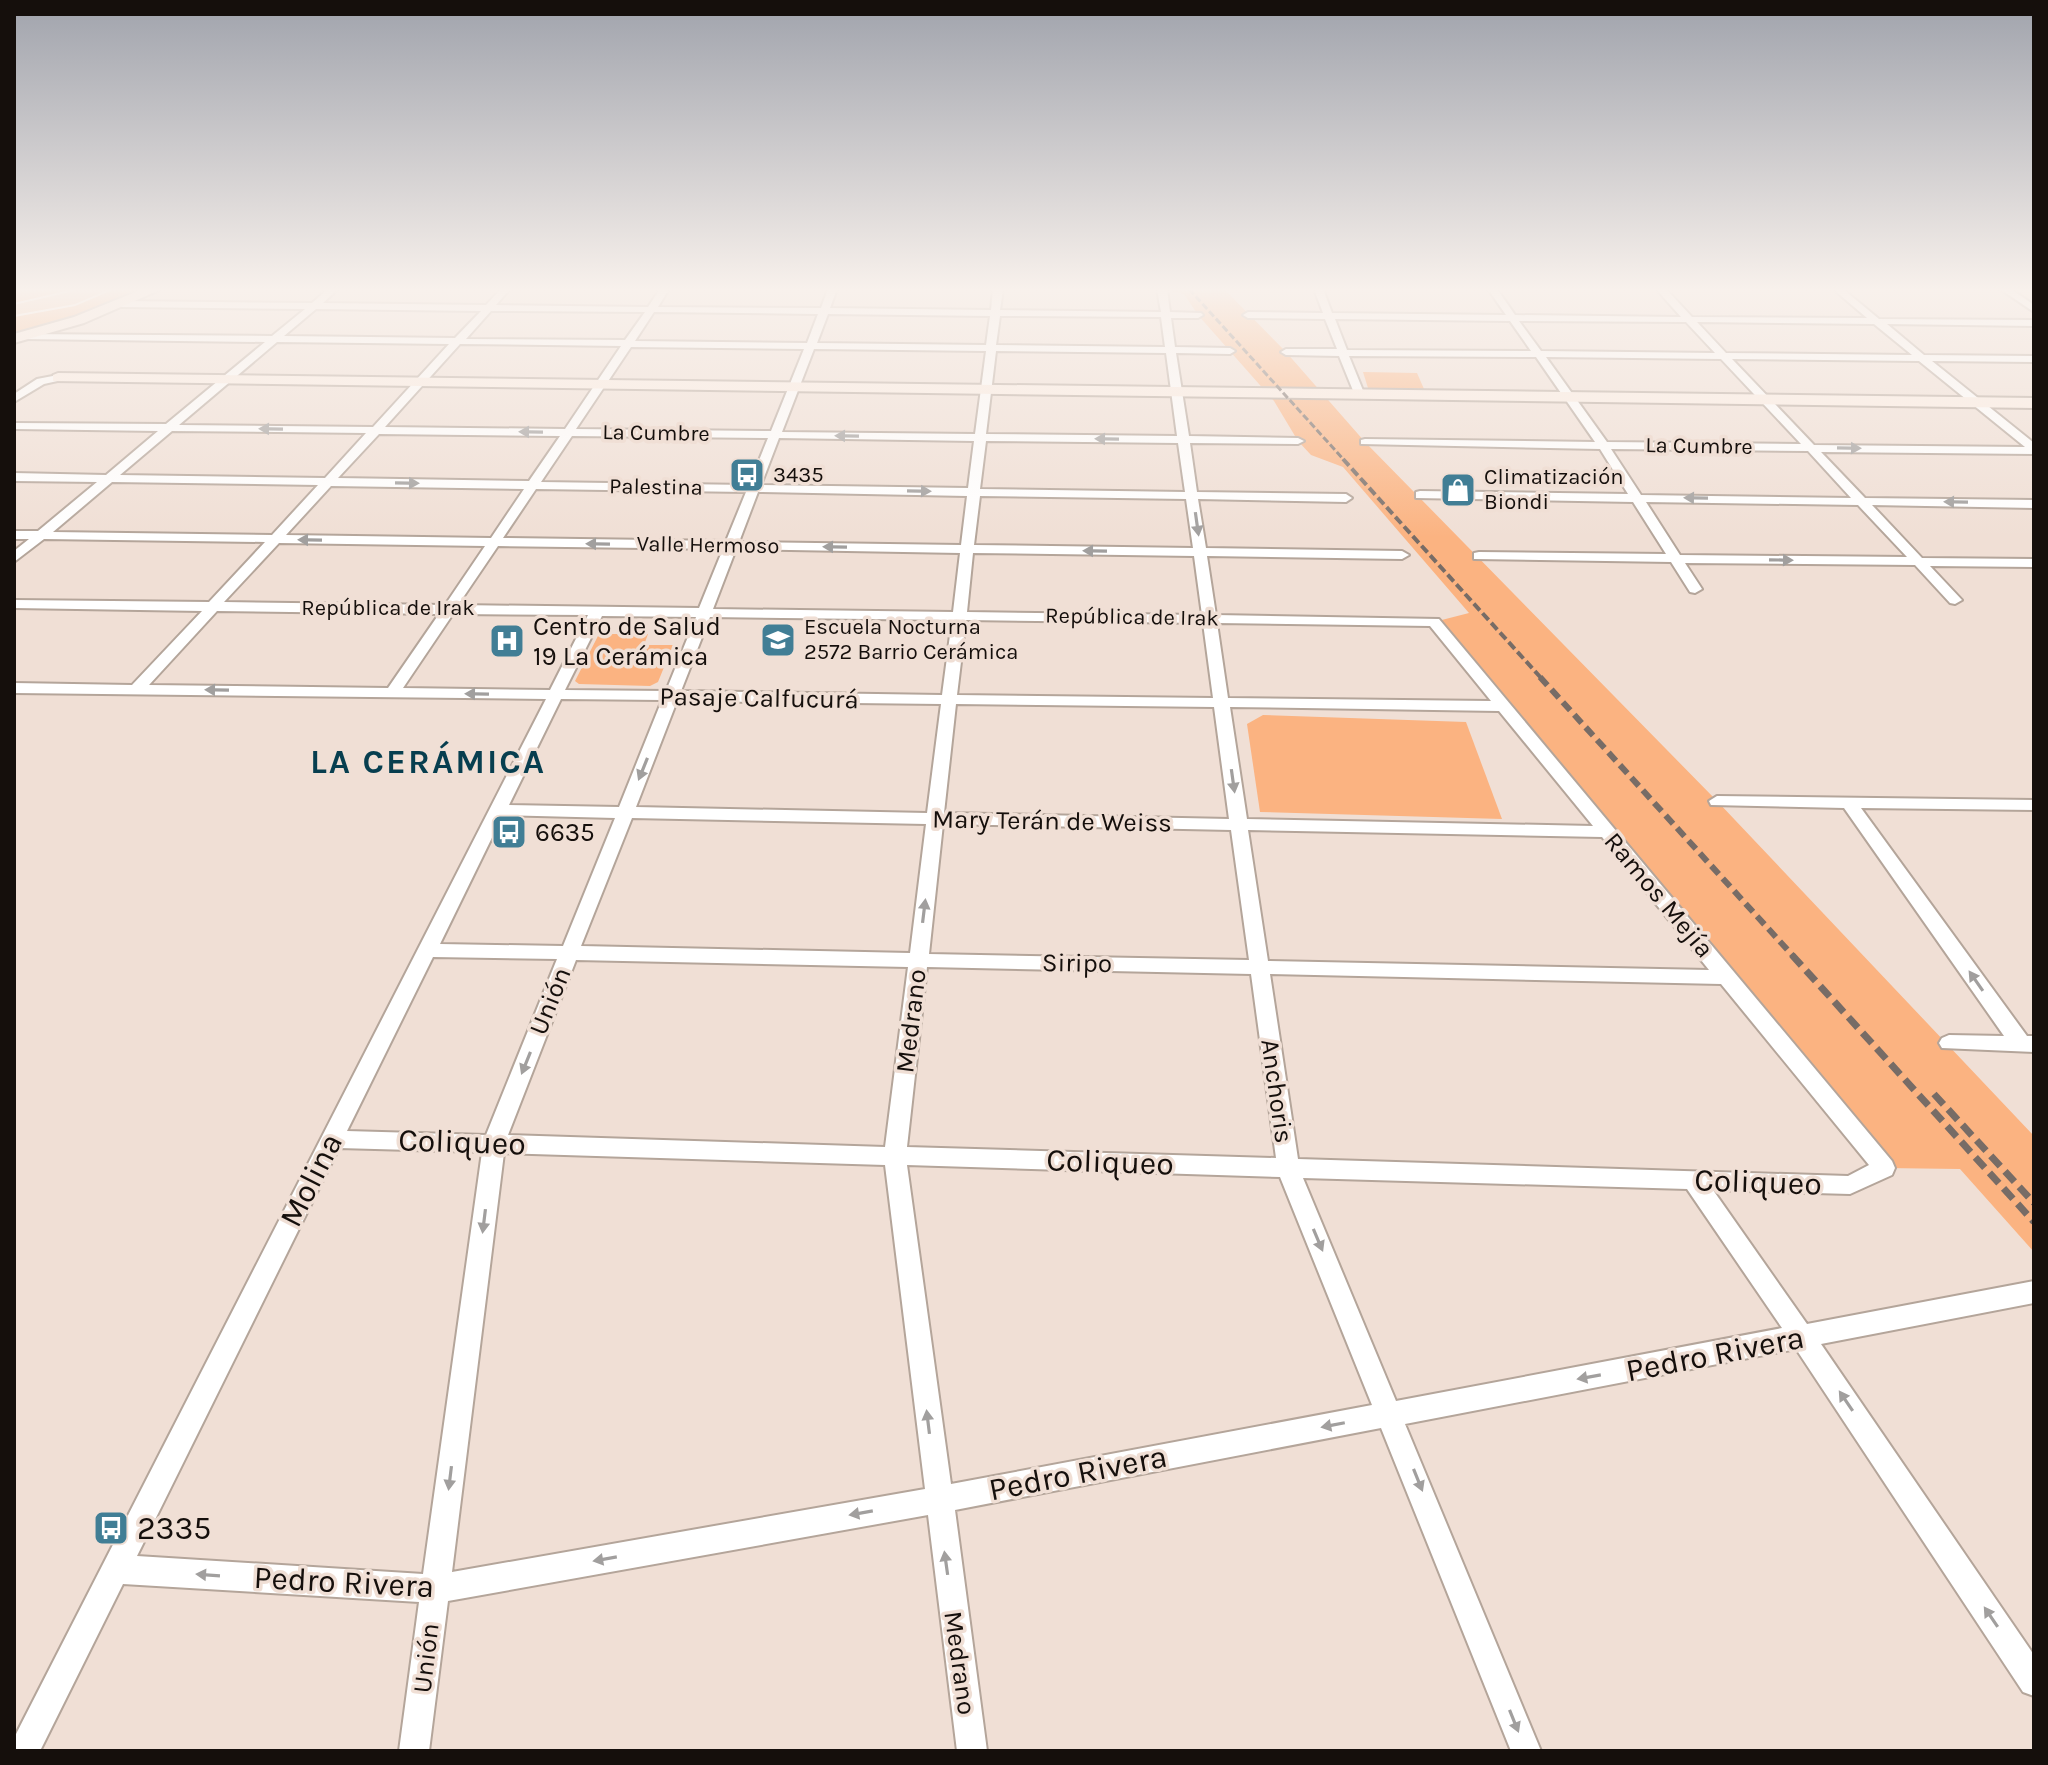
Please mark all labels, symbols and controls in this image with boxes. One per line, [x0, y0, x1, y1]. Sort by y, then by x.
street label: La Cumbre [602, 419, 710, 447]
one-way arrow [258, 423, 283, 435]
one-way arrow [518, 426, 543, 438]
one-way arrow [834, 429, 859, 442]
street label: La Cumbre [1645, 432, 1753, 460]
one-way arrow [1094, 433, 1119, 445]
one-way arrow [1837, 442, 1862, 455]
bus stop icon: 3435 [728, 456, 766, 494]
place label: 3435 [773, 462, 824, 488]
place label: Climatización Biondi [1484, 464, 1623, 515]
shop icon: Climatización Biondi [1439, 471, 1477, 509]
street label: Palestina [609, 473, 703, 501]
one-way arrow [395, 477, 420, 489]
one-way arrow [907, 485, 932, 497]
one-way arrow [1683, 492, 1708, 505]
one-way arrow [1943, 496, 1968, 509]
one-way arrow [1191, 511, 1204, 536]
street label: Valle Hermoso [636, 531, 780, 559]
one-way arrow [297, 533, 322, 546]
one-way arrow [585, 538, 610, 550]
one-way arrow [822, 541, 847, 553]
one-way arrow [1082, 545, 1107, 557]
one-way arrow [1769, 553, 1794, 566]
street label: República de Irak [301, 595, 475, 621]
street label: República de Irak [1045, 602, 1219, 632]
place label: Centro de Salud 19 La Cerámica [533, 611, 721, 672]
place label: Escuela Nocturna 2572 Barrio Cerámica [804, 614, 1018, 665]
school or university icon: Escuela Nocturna 2572 Barrio Cerámica [759, 621, 797, 659]
hospital icon: Centro de Salud 19 La Cerámica [488, 622, 526, 660]
street label: Pasaje Calfucurá [659, 681, 859, 715]
one-way arrow [204, 684, 229, 696]
one-way arrow [464, 688, 489, 700]
district label: LA CERÁMICA [310, 740, 546, 782]
one-way arrow [636, 757, 649, 781]
one-way arrow [1227, 769, 1240, 794]
street label: Mary Terán de Weiss [932, 803, 1172, 839]
bus stop icon: 6635 [490, 813, 528, 851]
place label: 6635 [535, 817, 595, 848]
street label: Ramos Mejía [1598, 826, 1720, 964]
one-way arrow [918, 899, 931, 924]
street label: Siripo [1042, 947, 1112, 979]
street label: Unión [522, 963, 578, 1039]
street label: Medrano [889, 967, 933, 1075]
one-way arrow [1969, 970, 1984, 991]
street label: Anchoris [1254, 1037, 1300, 1145]
one-way arrow [519, 1051, 532, 1075]
street label: Coliqueo [398, 1121, 526, 1163]
street label: Molina [272, 1127, 350, 1233]
street label: Coliqueo [1046, 1141, 1174, 1183]
street label: Coliqueo [1694, 1161, 1822, 1203]
one-way arrow [477, 1208, 490, 1233]
one-way arrow [1312, 1228, 1325, 1251]
street label: Pedro Rivera [1623, 1319, 1807, 1389]
one-way arrow [1576, 1372, 1601, 1384]
one-way arrow [1838, 1390, 1853, 1411]
one-way arrow [921, 1409, 934, 1434]
one-way arrow [1320, 1419, 1345, 1431]
street label: Pedro Rivera [986, 1438, 1170, 1508]
one-way arrow [443, 1466, 456, 1491]
one-way arrow [1411, 1468, 1424, 1492]
one-way arrow [848, 1508, 873, 1520]
bus stop icon: 2335 [92, 1509, 130, 1547]
place label: 2335 [137, 1510, 211, 1547]
one-way arrow [939, 1550, 952, 1575]
one-way arrow [592, 1554, 617, 1566]
street label: Pedro Rivera [253, 1559, 435, 1605]
one-way arrow [195, 1568, 220, 1581]
one-way arrow [1983, 1606, 1998, 1627]
street label: Medrano [937, 1609, 983, 1717]
street label: Unión [406, 1621, 446, 1695]
one-way arrow [1508, 1709, 1521, 1733]

